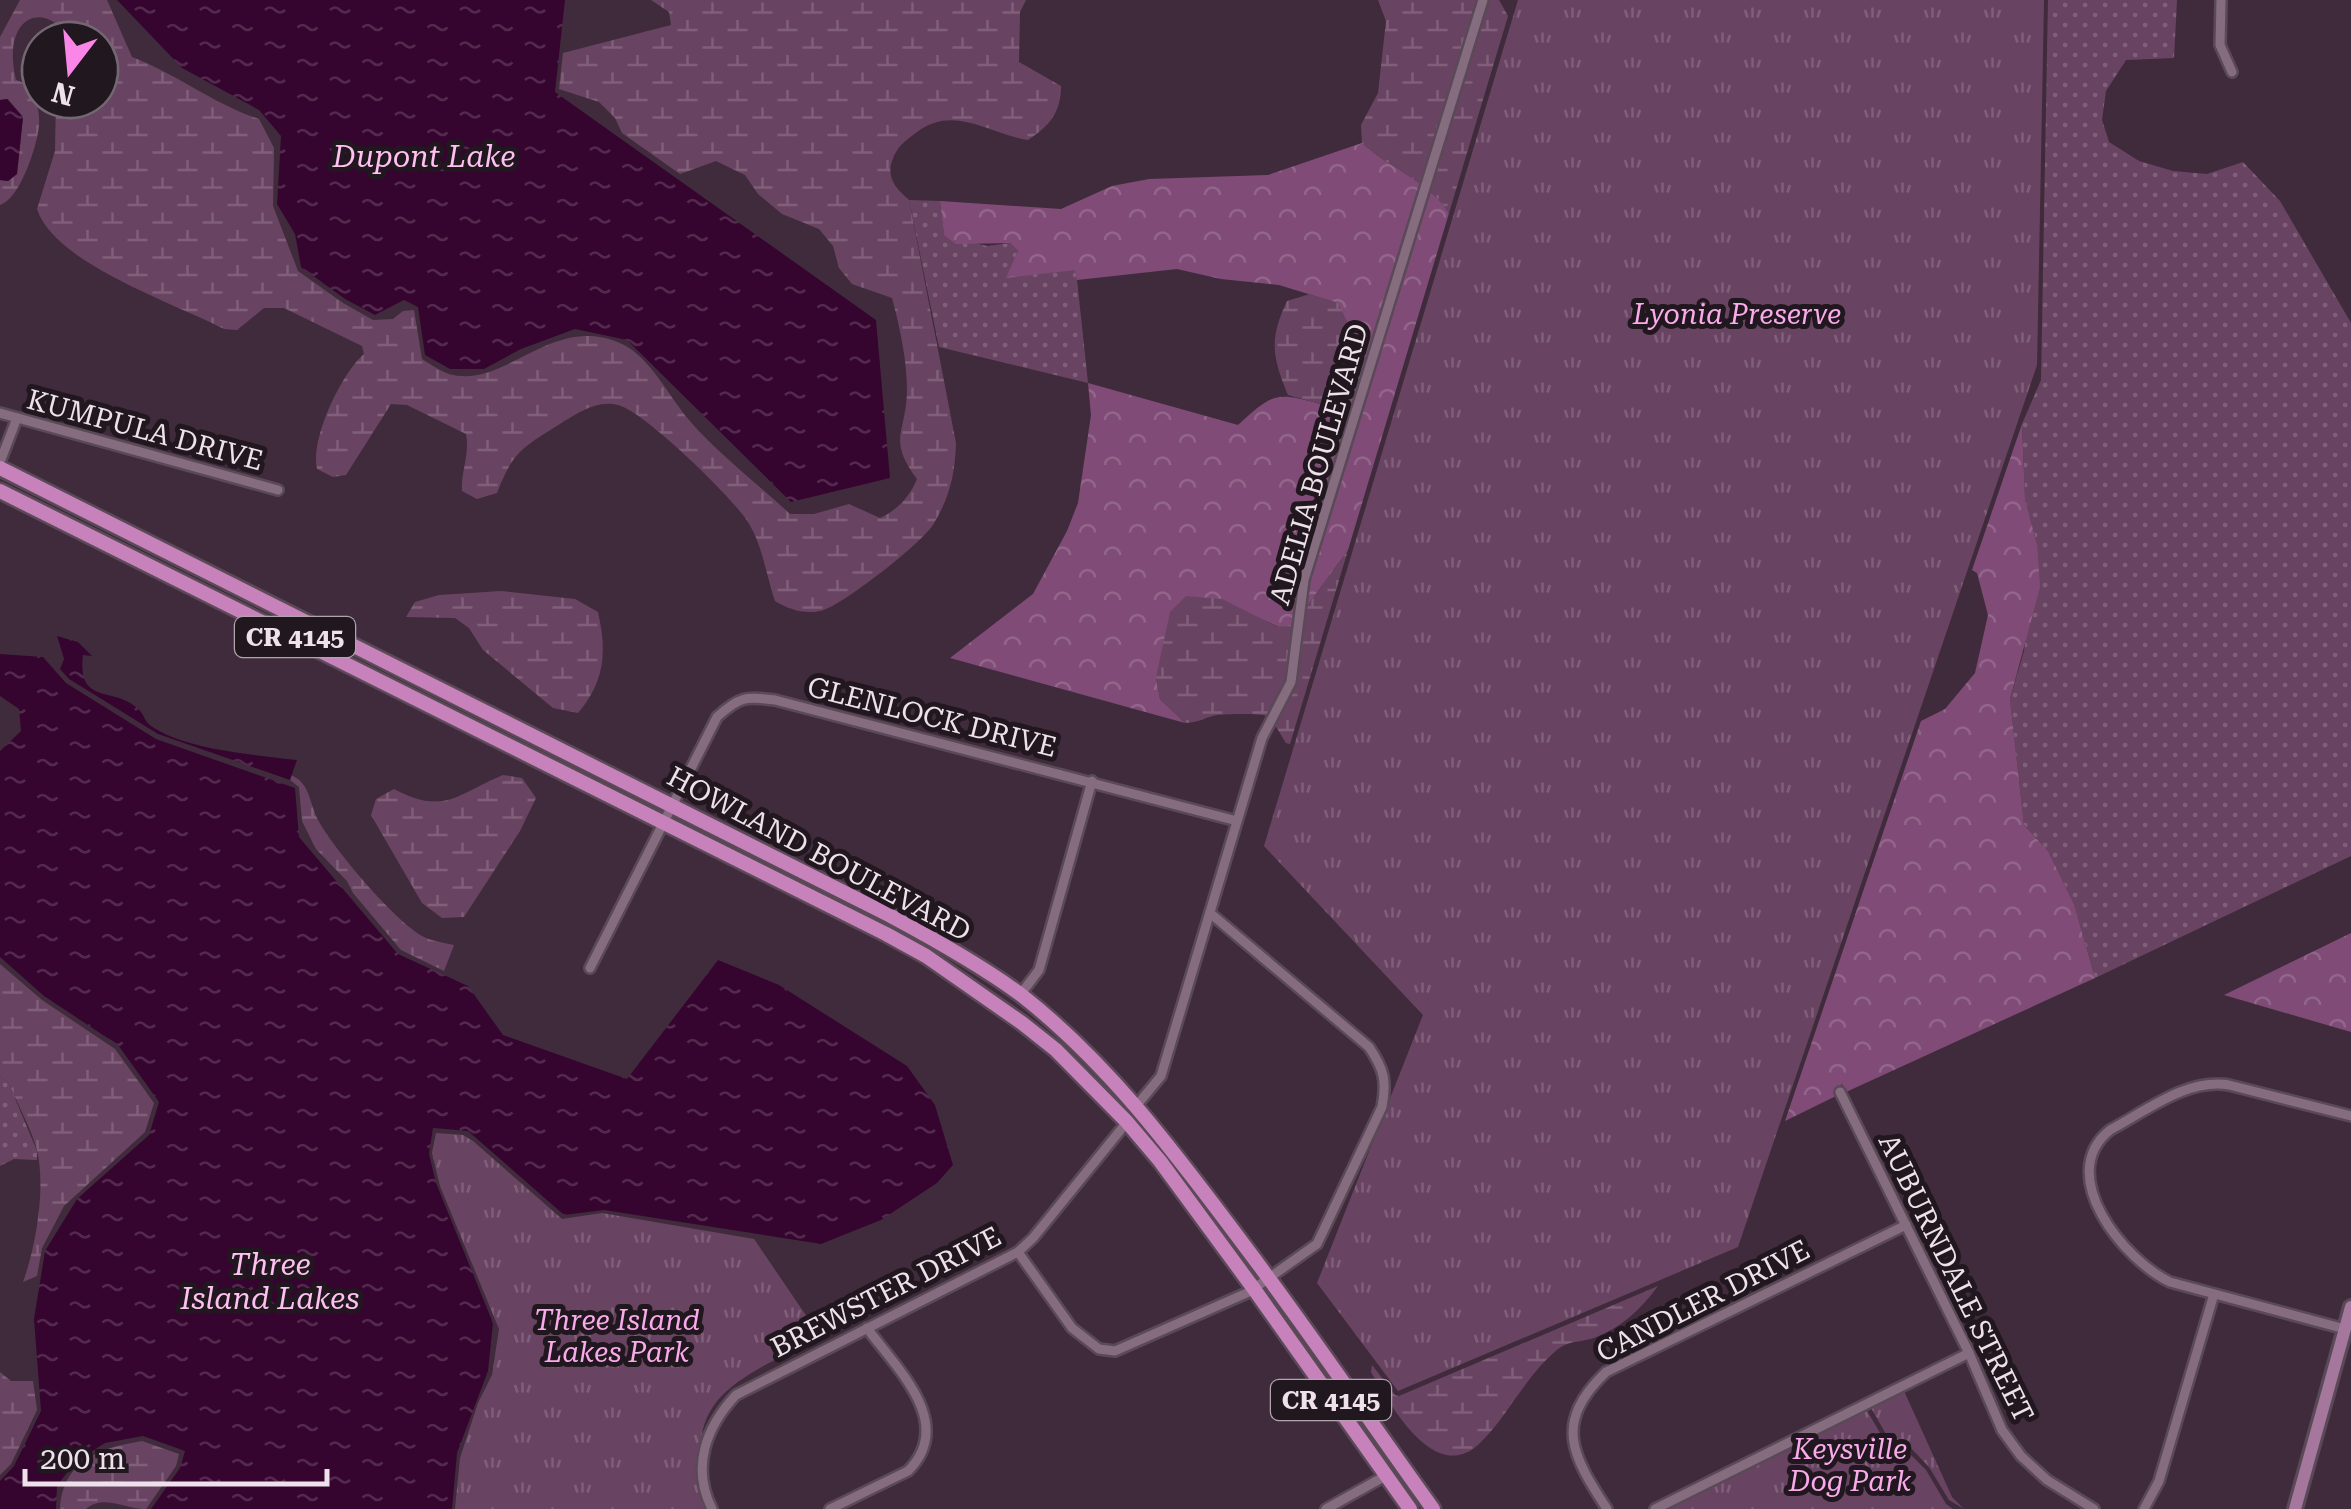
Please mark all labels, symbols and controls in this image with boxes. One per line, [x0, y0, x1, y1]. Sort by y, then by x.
north arrow [20, 20, 120, 120]
text: N [48, 75, 78, 112]
water label: Dupont Lake [332, 139, 515, 174]
park label: Lyonia Preserve [1632, 298, 1841, 331]
street label: ADELIA BOULEVARD [1263, 320, 1375, 608]
street label: KUMPULA DRIVE [23, 383, 267, 477]
road number: CR 4145 [235, 617, 355, 657]
street label: GLENLOCK DRIVE [804, 670, 1060, 764]
street label: HOWLAND BOULEVARD [662, 760, 976, 948]
street label: AUBURNDALE STREET [1872, 1129, 2040, 1427]
street label: BREWSTER DRIVE [765, 1220, 1007, 1364]
street label: CANDLER DRIVE [1591, 1233, 1815, 1369]
water label: Three Island Lakes [180, 1247, 360, 1316]
park label: Three Island Lakes Park [534, 1304, 700, 1369]
road number: CR 4145 [1271, 1380, 1391, 1420]
scale bar [25, 1424, 328, 1486]
park label: Keysville Dog Park [1788, 1433, 1912, 1498]
text: 200 m [40, 1441, 125, 1476]

